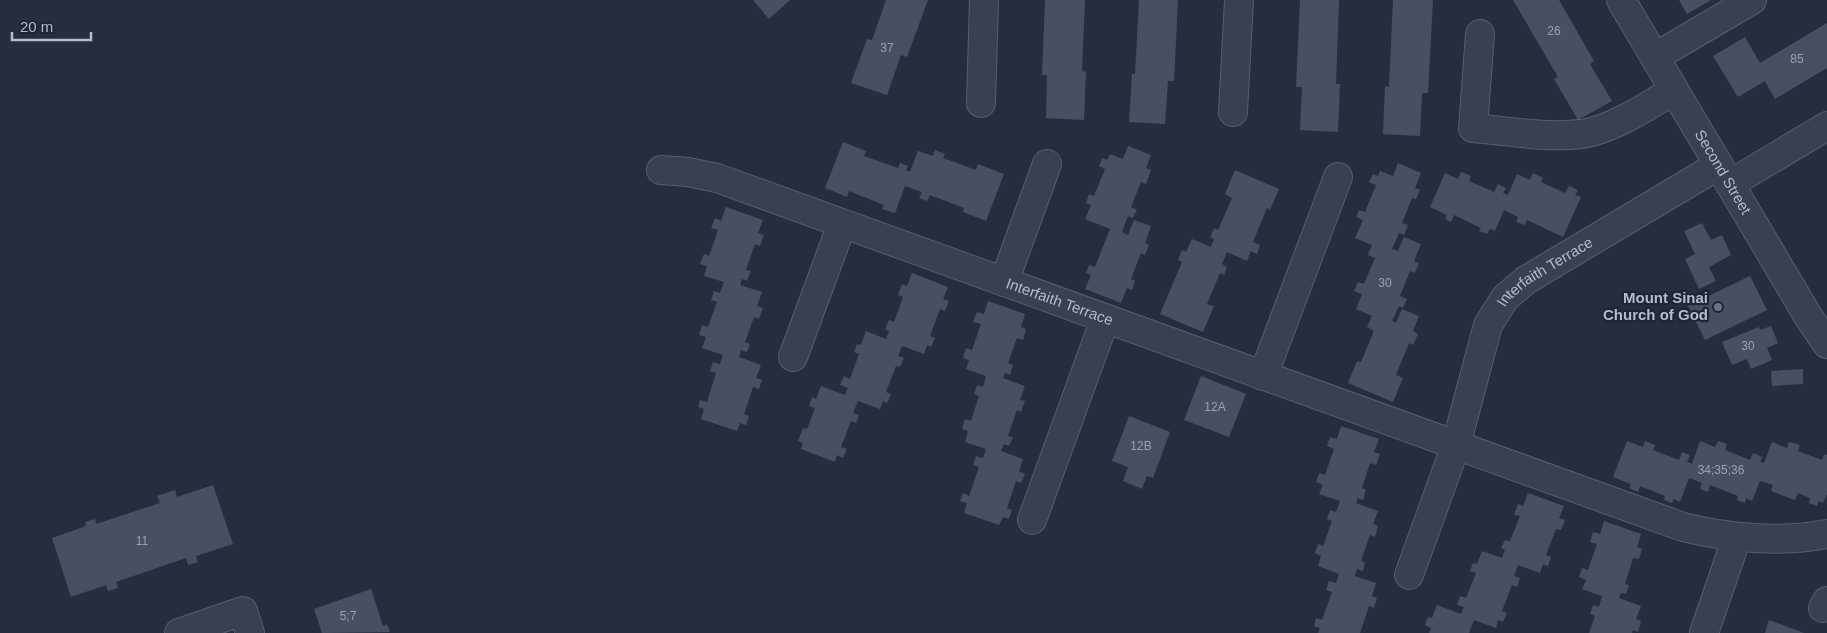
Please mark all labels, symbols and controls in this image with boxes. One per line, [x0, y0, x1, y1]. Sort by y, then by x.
scale bar [12, 10, 91, 42]
text: 20 m [20, 18, 53, 35]
house number: 26 [1547, 24, 1561, 38]
house number: 37 [880, 41, 894, 55]
house number: 85 [1790, 52, 1804, 66]
street label: Second Street [1692, 127, 1755, 218]
street label: Interfaith Terrace [1493, 233, 1596, 309]
street label: Interfaith Terrace [1004, 274, 1116, 328]
house number: 30 [1378, 276, 1392, 290]
place label: Mount Sinai Church of God [1603, 289, 1708, 323]
marker: Mount Sinai Church of God [1712, 301, 1724, 313]
house number: 30 [1741, 339, 1755, 353]
house number: 12A [1204, 400, 1226, 414]
house number: 12B [1130, 439, 1152, 453]
house number: 34;35;36 [1698, 463, 1745, 477]
house number: 11 [136, 534, 149, 548]
house number: 5;7 [340, 609, 357, 623]

